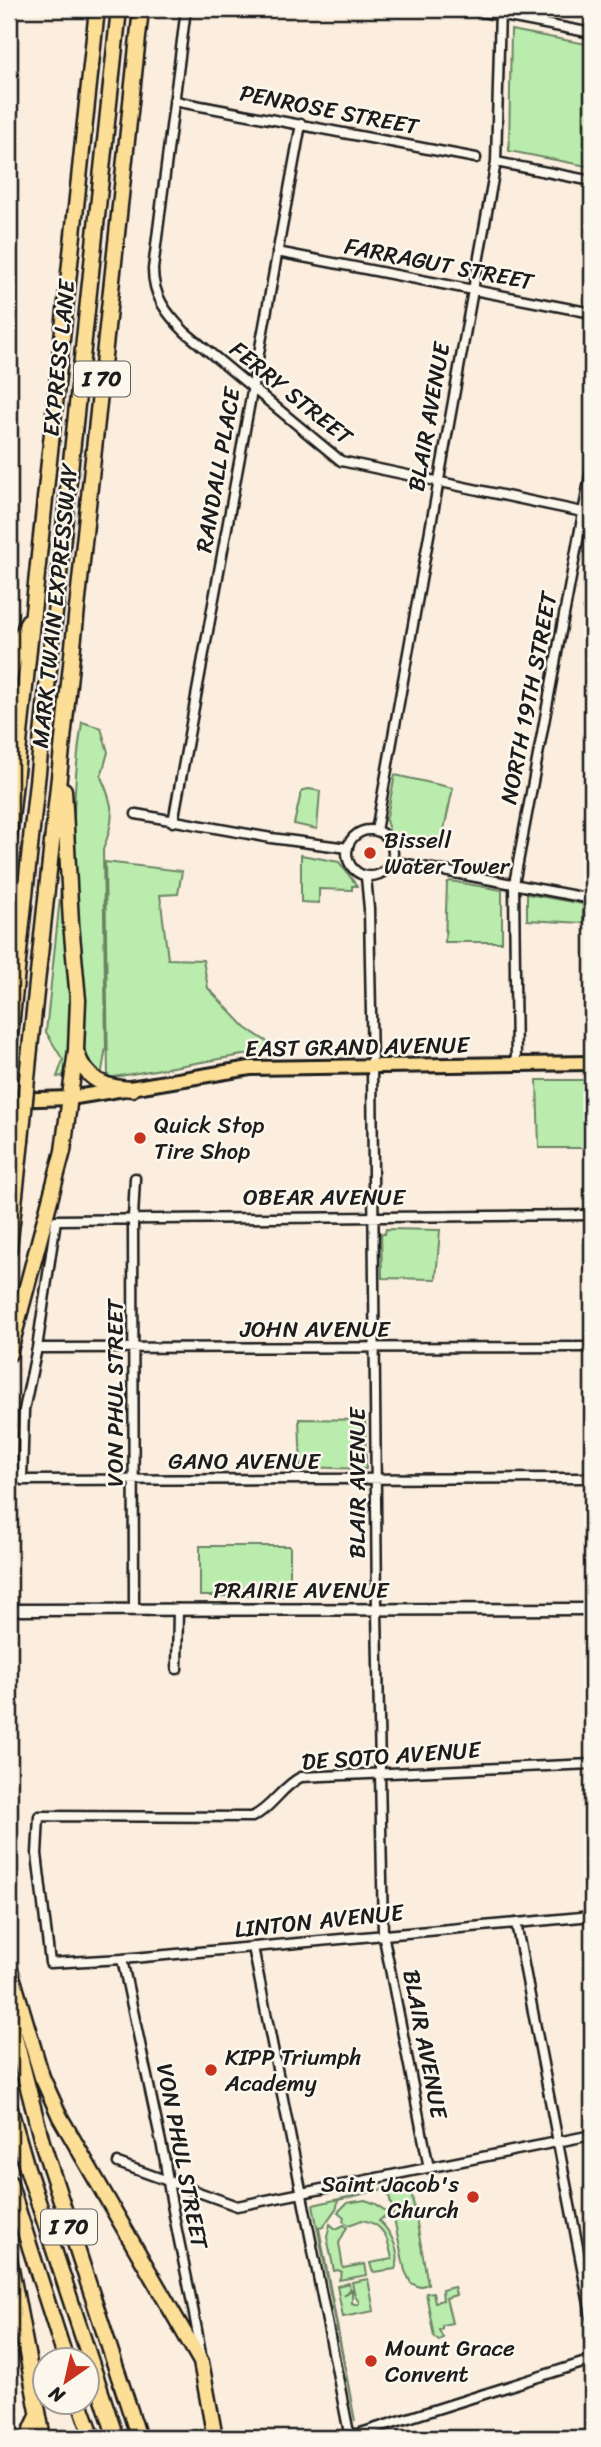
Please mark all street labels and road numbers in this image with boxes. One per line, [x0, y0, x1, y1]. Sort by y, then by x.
street label: PENROSE STREET [236, 73, 424, 148]
street label: FARRAGUT STREET [341, 226, 538, 303]
street label: EXPRESS LANE [30, 277, 88, 438]
street label: FERRY STREET [220, 330, 363, 457]
street label: BLAIR AVENUE [396, 338, 462, 495]
road number: I 70 [74, 362, 130, 396]
street label: RANDALL PLACE [183, 383, 253, 556]
street label: MARK TWAIN EXPRESSWAY [20, 461, 90, 750]
street label: NORTH 19TH STREET [488, 587, 570, 808]
street label: EAST GRAND AVENUE [244, 1025, 471, 1069]
street label: OBEAR AVENUE [243, 1177, 406, 1218]
street label: VON PHUL STREET [95, 1298, 136, 1487]
street label: JOHN AVENUE [239, 1309, 391, 1350]
street label: BLAIR AVENUE [337, 1406, 378, 1558]
street label: GANO AVENUE [168, 1441, 321, 1482]
street label: PRAIRIE AVENUE [213, 1570, 390, 1611]
street label: DE SOTO AVENUE [300, 1729, 483, 1783]
street label: LINTON AVENUE [233, 1892, 407, 1950]
street label: BLAIR AVENUE [390, 1966, 460, 2123]
street label: VON PHUL STREET [144, 2060, 220, 2254]
road number: I 70 [41, 2210, 97, 2244]

